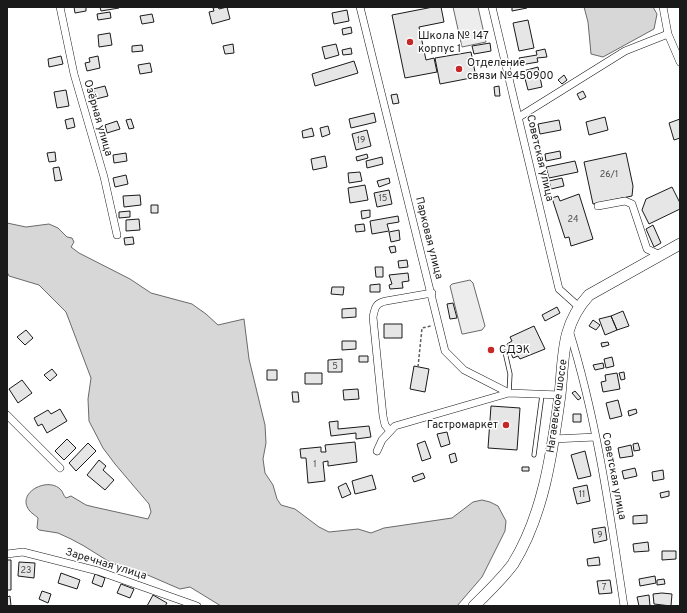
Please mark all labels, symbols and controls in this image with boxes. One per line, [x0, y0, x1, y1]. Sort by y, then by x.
place label: Школа № 147 корпус 1 [418, 29, 489, 56]
marker: Школа № 147 корпус 1 [405, 37, 415, 47]
place label: Отделение связи №450900 [467, 56, 554, 83]
marker: Отделение связи №450900 [454, 64, 464, 74]
street label: Озёрная улица [80, 78, 116, 158]
street label: Советская улица [523, 113, 557, 203]
house number: 19 [357, 135, 365, 146]
house number: 26/1 [600, 169, 618, 180]
house number: 15 [379, 193, 387, 204]
street label: Парковая улица [412, 195, 446, 281]
house number: 24 [567, 214, 579, 225]
place label: СДЭК [499, 343, 530, 357]
marker: СДЭК [486, 345, 496, 355]
street label: Нагаевское шоссе [543, 358, 571, 454]
house number: 5 [332, 361, 338, 372]
place label: Гастромаркет [427, 418, 498, 432]
marker: Гастромаркет [501, 420, 511, 430]
street label: Советская улица [599, 431, 629, 521]
house number: 1 [313, 459, 317, 470]
house number: 11 [579, 489, 585, 500]
house number: 9 [597, 530, 603, 541]
street label: Заречная улица [64, 545, 149, 583]
house number: 23 [21, 565, 31, 576]
house number: 7 [602, 582, 607, 593]

